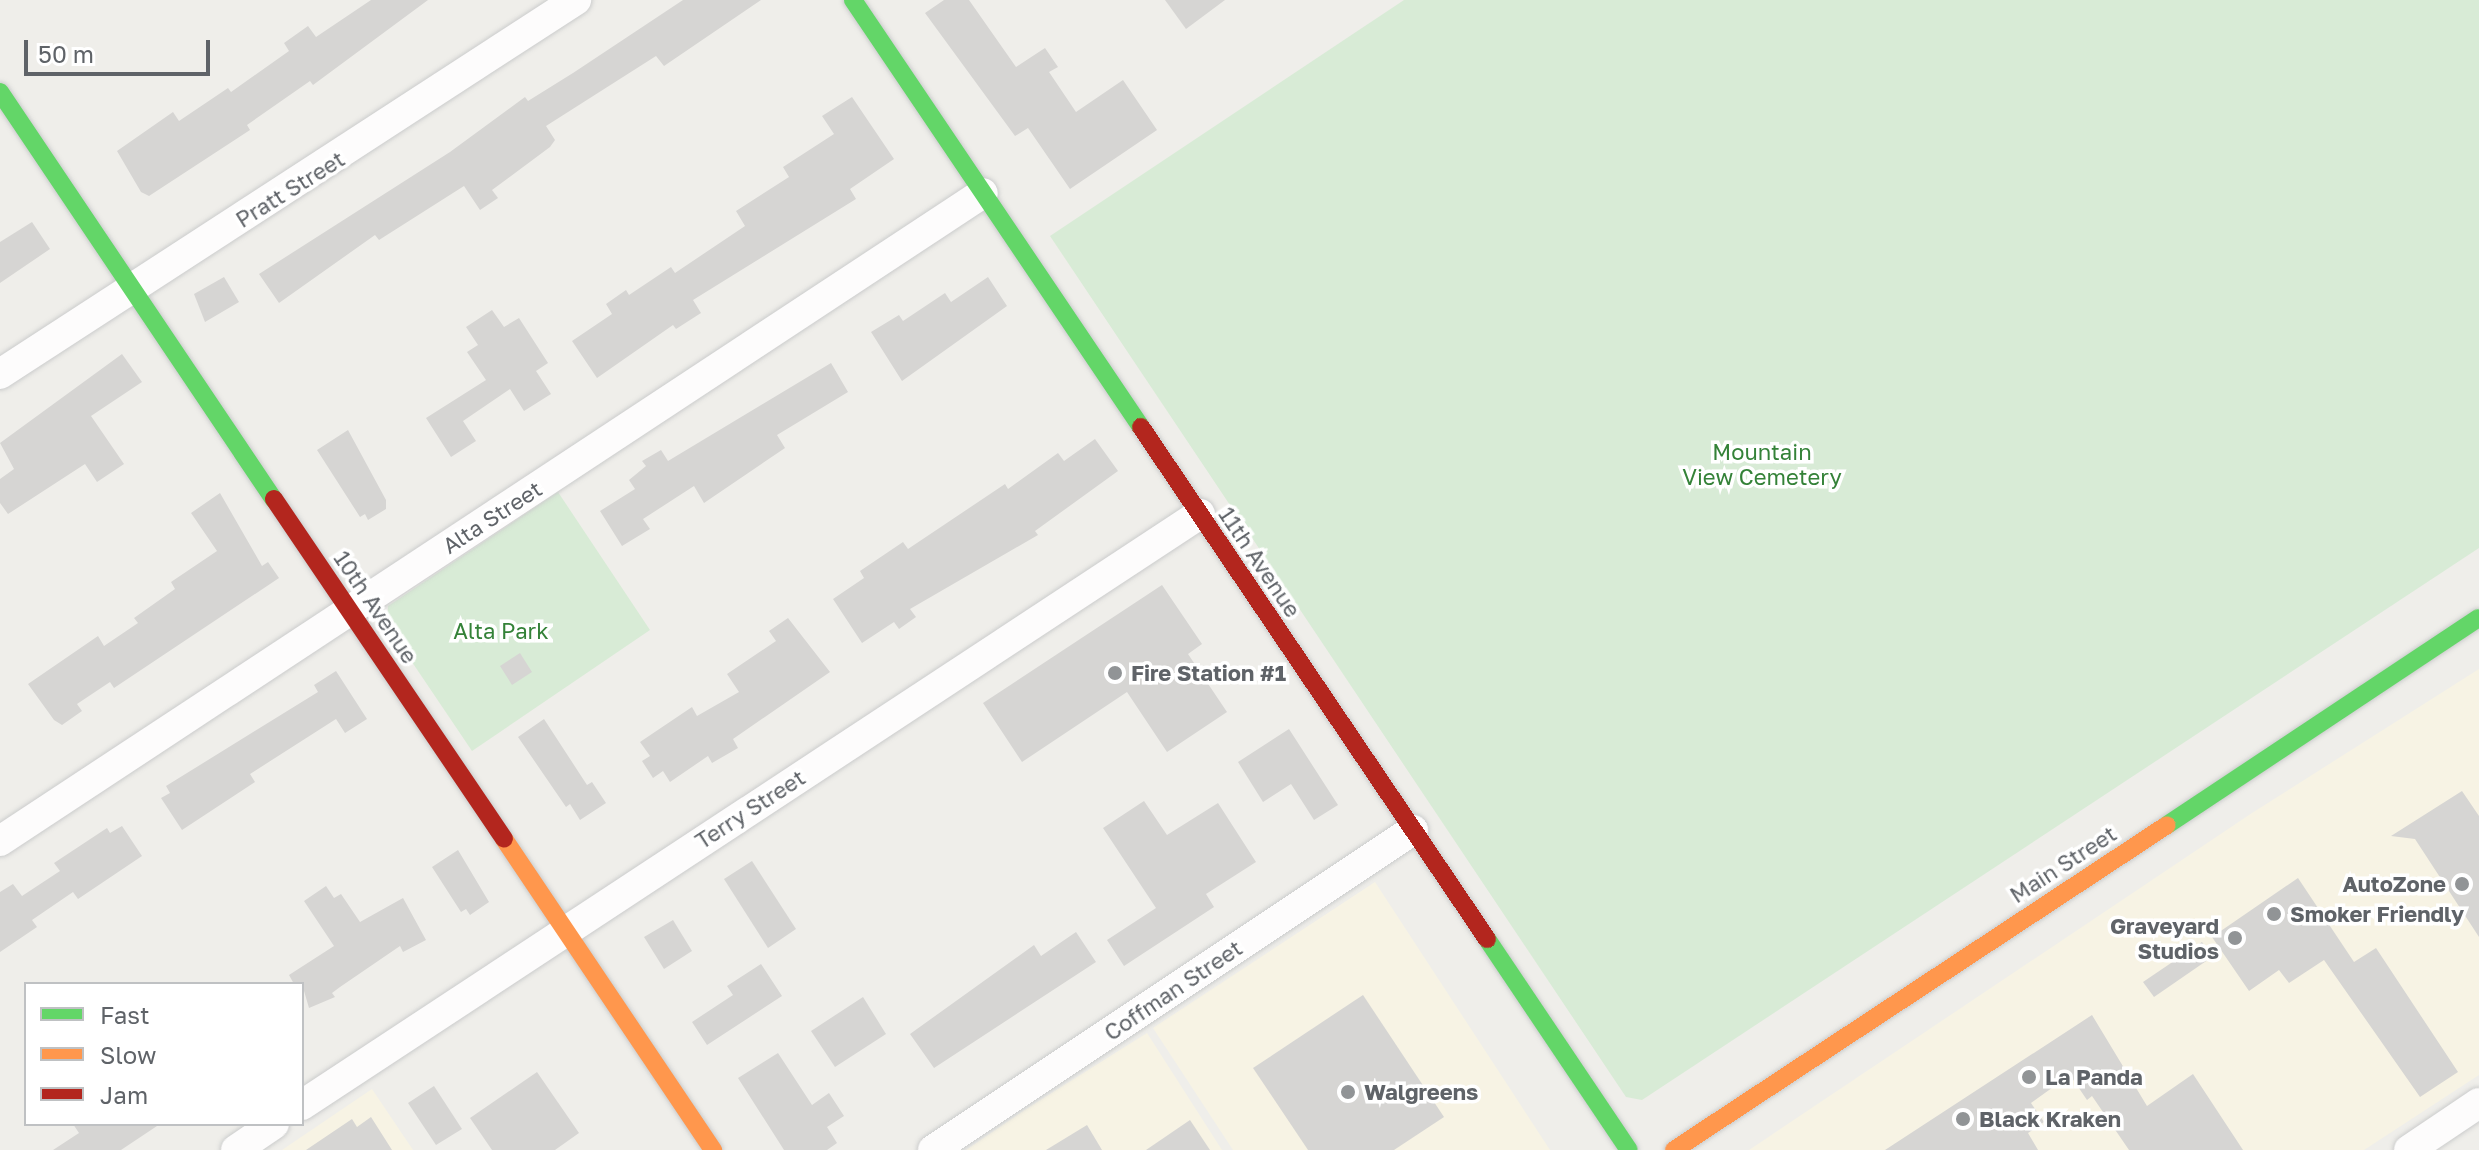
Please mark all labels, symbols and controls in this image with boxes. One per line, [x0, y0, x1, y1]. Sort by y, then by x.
scale bar [28, 24, 214, 74]
text: 50 m [38, 39, 94, 68]
street label: Pratt Street [231, 145, 349, 233]
park label: Mountain View Cemetery [1682, 438, 1842, 490]
street label: Alta Street [438, 475, 546, 559]
street label: 11th Avenue [1214, 502, 1306, 622]
street label: 10th Avenue [329, 546, 423, 668]
park label: Alta Park [453, 618, 549, 644]
place label: Fire Station #1 [1131, 660, 1286, 686]
marker: Fire Station #1 [1106, 664, 1124, 682]
street label: Terry Street [690, 764, 810, 854]
street label: Main Street [2005, 820, 2121, 908]
place label: AutoZone [2342, 871, 2446, 897]
marker: AutoZone [2453, 875, 2471, 893]
place label: Smoker Friendly [2290, 901, 2464, 927]
marker: Smoker Friendly [2265, 905, 2283, 923]
place label: Graveyard Studios [2110, 912, 2219, 964]
marker: Graveyard Studios [2226, 929, 2244, 947]
street label: Coffman Street [1099, 934, 1247, 1046]
legend [24, 982, 304, 1126]
text: Fast [100, 1000, 150, 1029]
text: Slow [100, 1040, 156, 1069]
place label: La Panda [2045, 1064, 2143, 1090]
marker: La Panda [2020, 1068, 2038, 1086]
place label: Walgreens [1364, 1079, 1478, 1105]
text: Jam [100, 1080, 148, 1109]
marker: Walgreens [1339, 1083, 1357, 1101]
place label: Black Kraken [1979, 1106, 2121, 1132]
marker: Black Kraken [1954, 1110, 1972, 1128]

